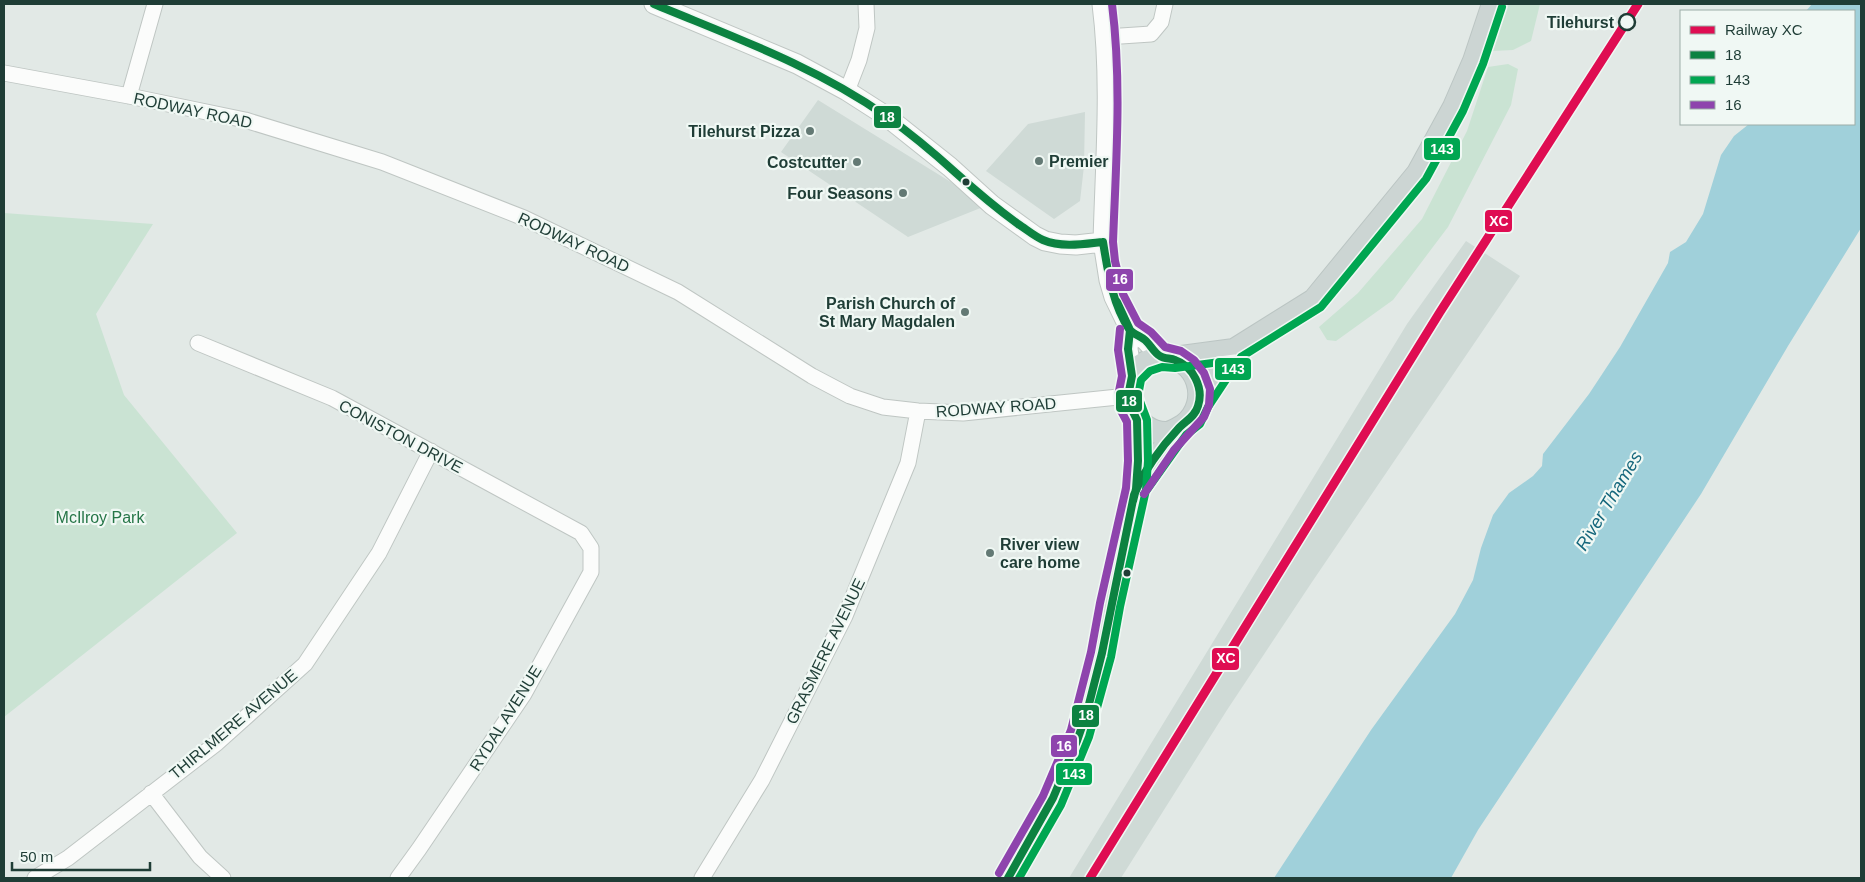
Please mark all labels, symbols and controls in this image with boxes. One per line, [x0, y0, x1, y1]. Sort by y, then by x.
legend [1680, 10, 1855, 125]
marker: Tilehurst [1618, 13, 1636, 31]
place label: Tilehurst [1547, 14, 1615, 31]
text: Railway XC [1725, 21, 1803, 38]
text: 18 [1725, 46, 1742, 63]
text: 143 [1725, 71, 1750, 88]
street label: RODWAY ROAD [132, 90, 254, 131]
text: 16 [1725, 96, 1742, 113]
line badge: 18 [873, 105, 902, 129]
text: 18 [879, 109, 895, 125]
place label: Tilehurst Pizza [688, 123, 800, 140]
marker: Tilehurst Pizza [804, 125, 816, 137]
line badge: 143 [1423, 137, 1461, 161]
text: 143 [1430, 141, 1454, 157]
place label: Premier [1049, 153, 1109, 170]
place label: Costcutter [767, 154, 847, 171]
marker: Premier [1033, 155, 1045, 167]
marker: Costcutter [851, 156, 863, 168]
unlabelled marker [961, 177, 971, 187]
place label: Four Seasons [787, 185, 893, 202]
marker: Four Seasons [897, 187, 909, 199]
street label: RODWAY ROAD [516, 209, 632, 276]
line badge: XC [1484, 209, 1513, 233]
text: XC [1489, 213, 1509, 229]
line badge: 16 [1105, 268, 1134, 292]
text: 16 [1112, 271, 1128, 287]
place label: Parish Church of St Mary Magdalen [819, 295, 956, 330]
marker: Parish Church of St Mary Magdalen [959, 306, 971, 318]
line badge: 143 [1214, 357, 1252, 381]
text: 143 [1221, 361, 1245, 377]
line badge: 18 [1115, 389, 1143, 413]
text: 18 [1121, 393, 1137, 409]
street label: RODWAY ROAD [935, 395, 1057, 420]
street label: CONISTON DRIVE [336, 397, 465, 476]
water label: River Thames [1572, 448, 1646, 554]
park label: McIlroy Park [56, 509, 145, 526]
place label: River view care home [1000, 536, 1080, 571]
marker: River view care home [984, 547, 996, 559]
unlabelled marker [1122, 568, 1132, 578]
street label: GRASMERE AVENUE [783, 576, 868, 727]
line badge: XC [1211, 647, 1240, 671]
text: XC [1216, 650, 1236, 666]
street label: RYDAL AVENUE [466, 663, 545, 774]
street label: THIRLMERE AVENUE [166, 666, 300, 783]
line badge: 18 [1071, 704, 1100, 728]
text: 18 [1078, 707, 1094, 723]
line badge: 16 [1050, 734, 1078, 758]
text: 16 [1056, 738, 1072, 754]
line badge: 143 [1055, 762, 1093, 786]
text: 143 [1062, 766, 1086, 782]
scale bar [12, 840, 150, 872]
text: 50 m [20, 848, 53, 865]

